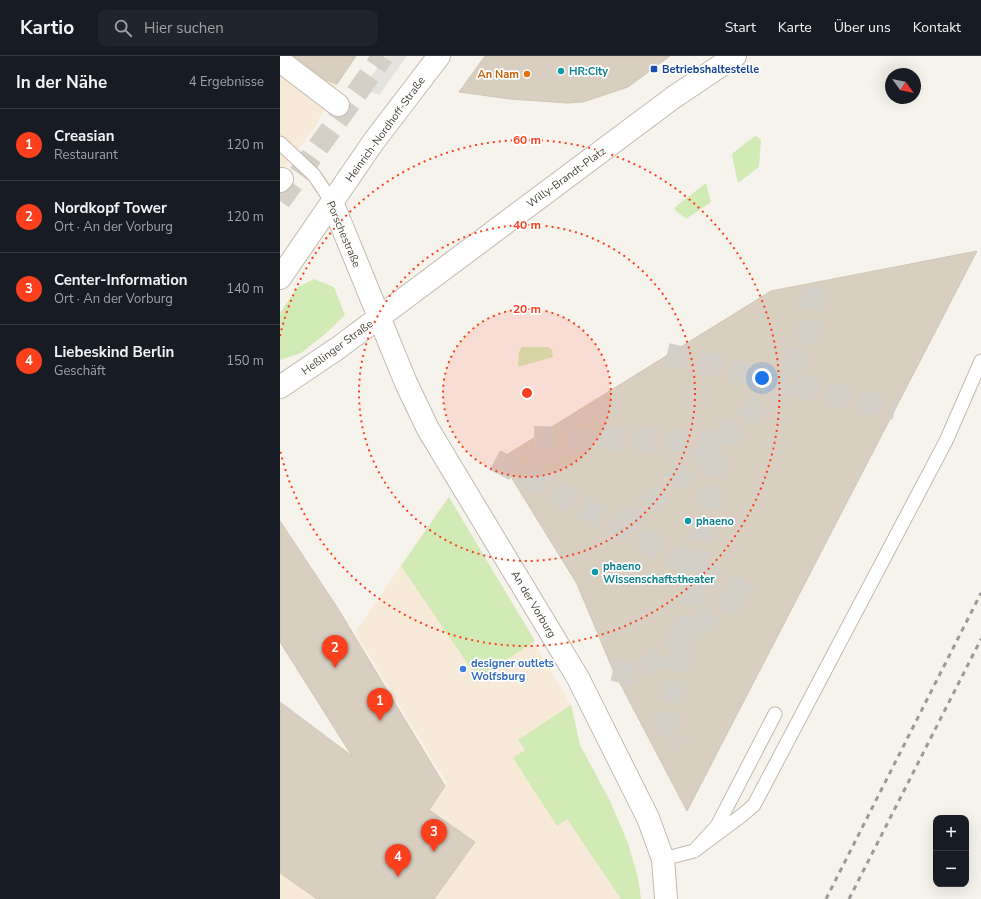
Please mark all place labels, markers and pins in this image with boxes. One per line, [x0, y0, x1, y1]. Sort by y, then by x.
place label: Betriebshaltestelle [662, 62, 759, 77]
place label: HR:City [569, 64, 608, 79]
marker: Betriebshaltestelle [649, 64, 659, 74]
marker: HR:City [556, 66, 566, 76]
place label: An Nam [478, 67, 519, 82]
marker: An Nam [522, 69, 532, 79]
centre of rings [520, 386, 534, 400]
place label: phaeno [696, 514, 734, 529]
marker: phaeno [683, 516, 693, 526]
place label: phaeno Wissenschaftstheater [603, 559, 715, 587]
marker: phaeno Wissenschaftstheater [590, 567, 600, 577]
pin: 2 [322, 635, 348, 668]
place label: designer outlets Wolfsburg [471, 656, 554, 684]
marker: designer outlets Wolfsburg [458, 664, 468, 674]
pin: 1 [367, 688, 393, 721]
pin: 3 [421, 819, 447, 852]
pin: 4 [385, 844, 411, 877]

